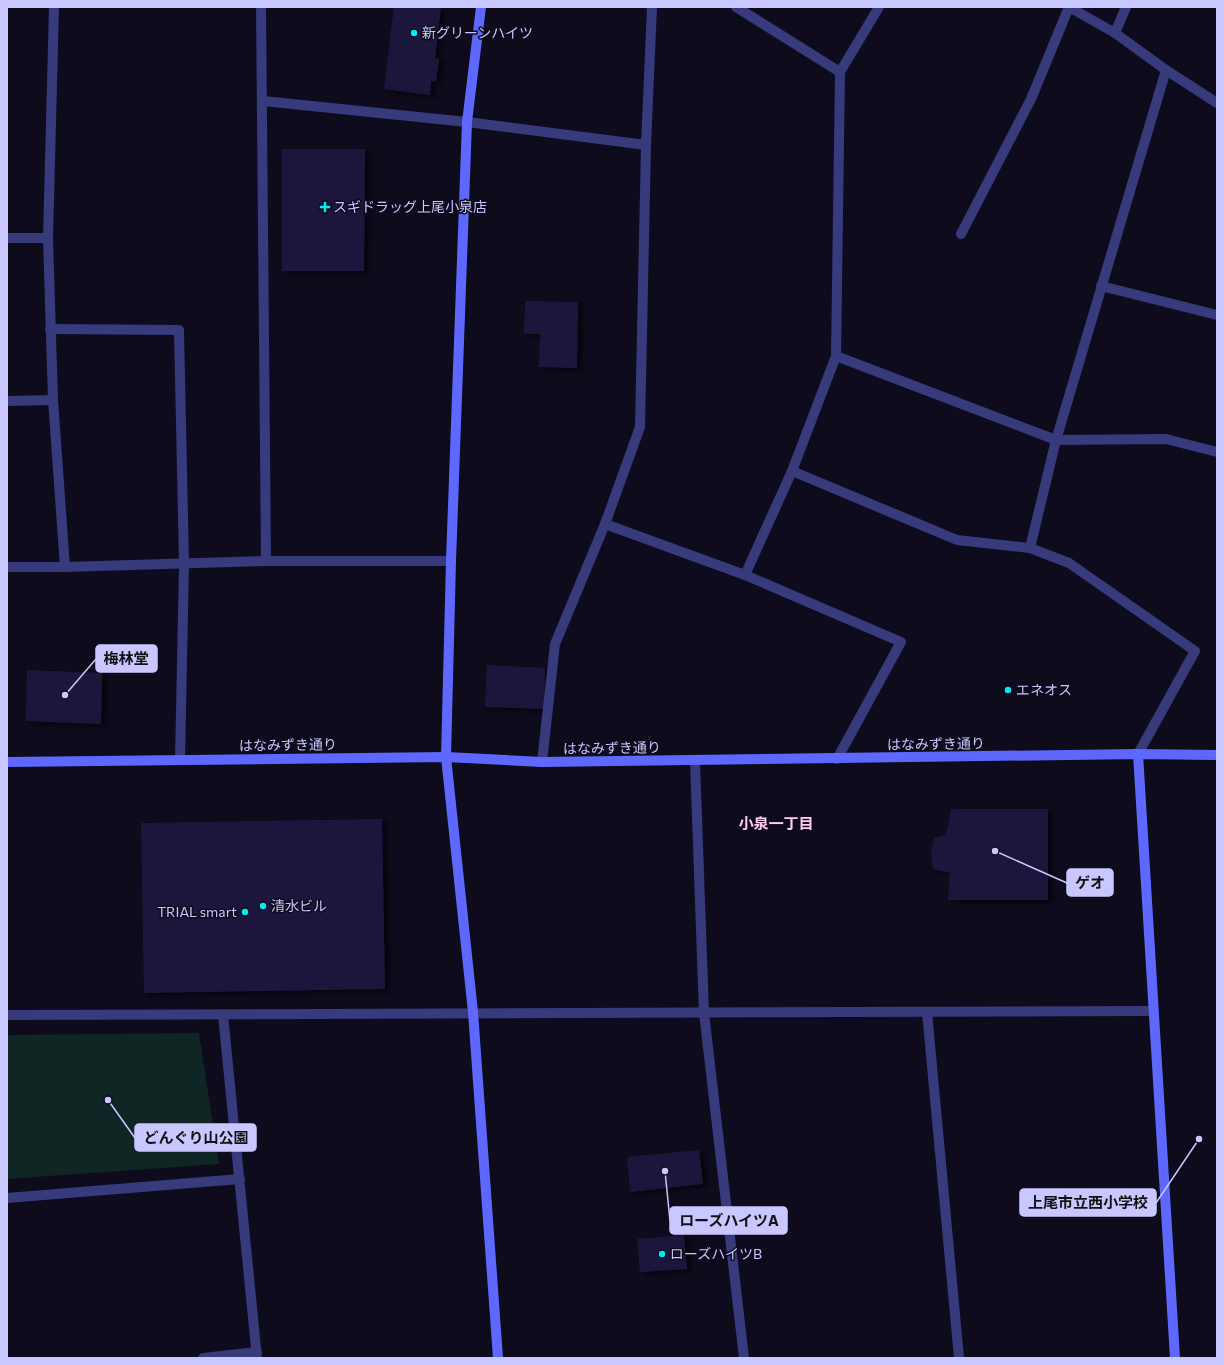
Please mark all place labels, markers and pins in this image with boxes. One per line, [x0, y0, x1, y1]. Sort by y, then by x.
place label: 新グリーンハイツ [422, 24, 533, 41]
marker: 新グリーンハイツ [409, 28, 419, 38]
place label: スギドラッグ上尾小泉店 [333, 198, 487, 215]
marker: スギドラッグ上尾小泉店 [320, 202, 330, 212]
callout: 梅林堂 [96, 645, 157, 672]
place label: エネオス [1016, 681, 1072, 698]
marker: エネオス [1003, 685, 1013, 695]
callout: ゲオ [1067, 869, 1113, 896]
place label: 清水ビル [271, 897, 327, 914]
marker: 清水ビル [258, 901, 268, 911]
place label: TRIAL smart [157, 903, 237, 920]
marker: TRIAL smart [240, 907, 250, 917]
callout: どんぐり山公園 [135, 1124, 256, 1151]
callout: 上尾市立西小学校 [1020, 1189, 1156, 1216]
callout: ローズハイツA [670, 1207, 787, 1234]
place label: ローズハイツB [670, 1245, 762, 1262]
marker: ローズハイツB [657, 1249, 667, 1259]

